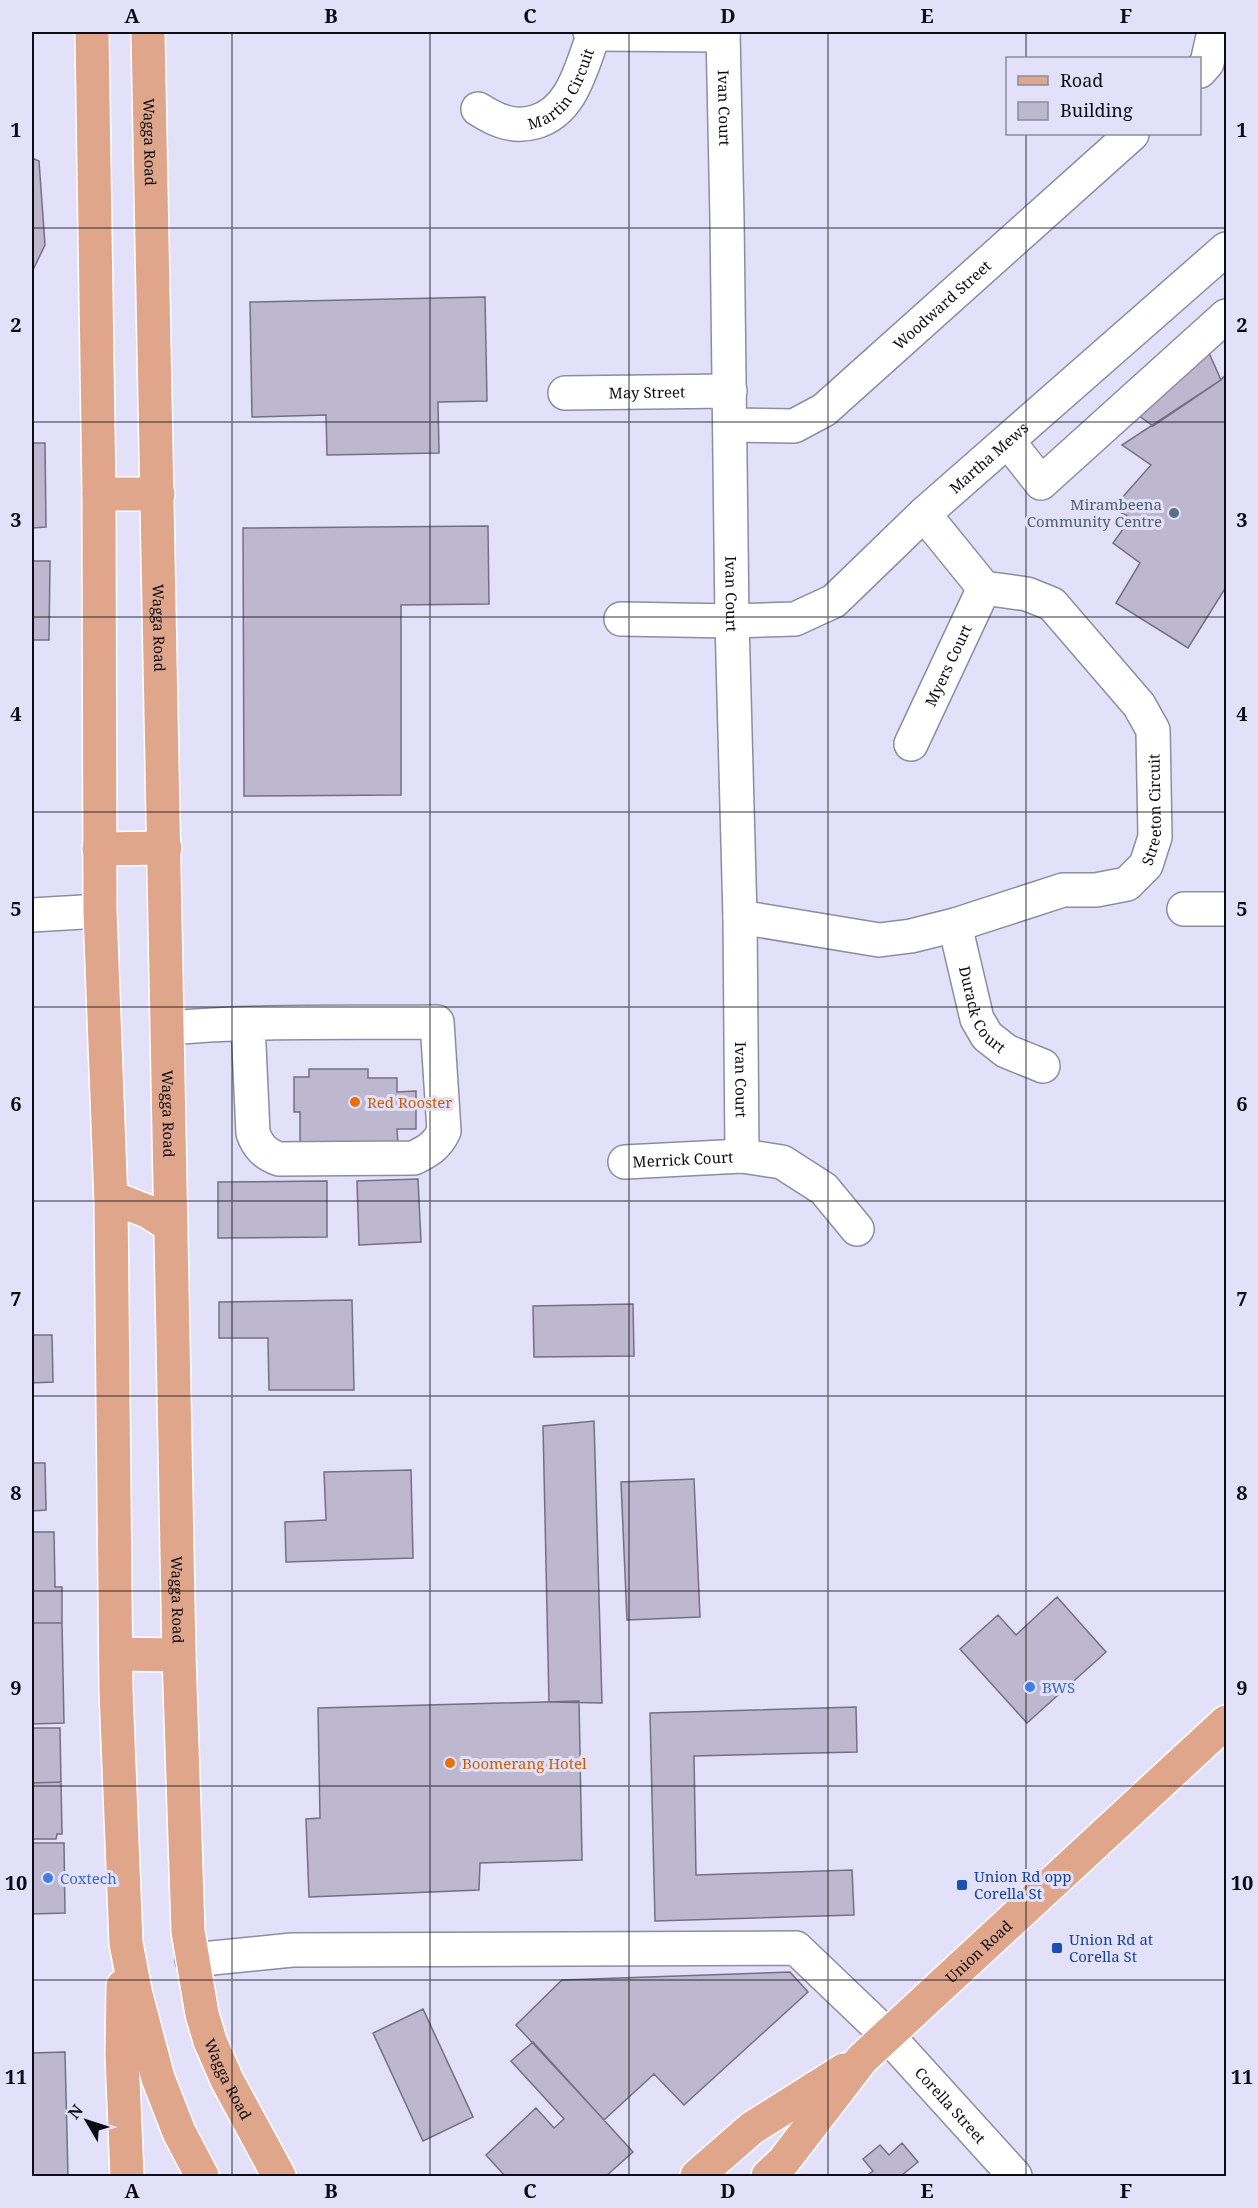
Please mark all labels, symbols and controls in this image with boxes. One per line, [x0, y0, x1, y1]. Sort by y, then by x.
text: A [124, 2, 140, 29]
text: B [324, 2, 338, 29]
text: C [523, 2, 537, 29]
text: D [720, 2, 736, 29]
text: E [920, 2, 934, 29]
text: F [1120, 2, 1132, 29]
street label: Martin Circuit [525, 46, 598, 134]
legend [1006, 57, 1201, 135]
text: Road [1060, 68, 1103, 92]
street label: Ivan Court [714, 70, 735, 146]
street label: Wagga Road [139, 98, 161, 186]
text: Building [1060, 98, 1133, 122]
text: 1 [10, 116, 22, 143]
text: 1 [1236, 116, 1248, 143]
street label: Woodward Street [889, 255, 995, 354]
text: 2 [10, 311, 22, 338]
text: 2 [1236, 311, 1248, 338]
street label: May Street [609, 382, 685, 402]
street label: Martha Mews [945, 417, 1032, 497]
place label: Mirambeena Community Centre [1027, 494, 1162, 531]
text: 3 [10, 506, 22, 533]
marker: Mirambeena Community Centre [1167, 506, 1181, 520]
text: 3 [1236, 506, 1248, 533]
street label: Ivan Court [721, 556, 742, 632]
street label: Wagga Road [149, 584, 170, 672]
street label: Myers Court [920, 621, 976, 709]
text: 4 [10, 700, 22, 727]
text: 4 [1236, 700, 1248, 727]
street label: Streeton Circuit [1137, 754, 1165, 868]
text: 5 [10, 895, 22, 922]
text: 5 [1236, 895, 1248, 922]
street label: Durack Court [955, 964, 1010, 1057]
street label: Ivan Court [731, 1042, 752, 1118]
street label: Wagga Road [158, 1070, 179, 1158]
text: 6 [10, 1090, 22, 1117]
text: 6 [1236, 1090, 1248, 1117]
place label: Red Rooster [367, 1092, 452, 1112]
marker: Red Rooster [348, 1095, 362, 1109]
street label: Merrick Court [632, 1146, 734, 1172]
text: 7 [10, 1285, 22, 1312]
text: 7 [1236, 1285, 1248, 1312]
text: 8 [10, 1479, 22, 1506]
text: 8 [1236, 1479, 1248, 1506]
street label: Wagga Road [167, 1556, 189, 1644]
text: 9 [10, 1674, 22, 1701]
text: 9 [1236, 1674, 1248, 1701]
place label: BWS [1042, 1677, 1075, 1697]
marker: BWS [1023, 1680, 1037, 1694]
place label: Boomerang Hotel [462, 1753, 587, 1773]
marker: Boomerang Hotel [443, 1756, 457, 1770]
place label: Union Rd opp Corella St [974, 1866, 1072, 1903]
place label: Coxtech [60, 1868, 117, 1888]
text: 10 [5, 1869, 27, 1896]
text: 10 [1231, 1869, 1253, 1896]
marker: Coxtech [41, 1871, 55, 1885]
marker: Union Rd opp Corella St [955, 1878, 969, 1892]
street label: Union Road [941, 1915, 1016, 1987]
place label: Union Rd at Corella St [1069, 1929, 1153, 1966]
marker: Union Rd at Corella St [1050, 1941, 1064, 1955]
street label: Wagga Road [200, 2035, 257, 2123]
text: 11 [5, 2063, 27, 2090]
street label: Corella Street [911, 2063, 990, 2148]
text: 11 [1231, 2063, 1253, 2090]
north arrow [57, 2091, 117, 2151]
text: N [63, 2099, 88, 2123]
text: A [124, 2177, 140, 2204]
text: B [324, 2177, 338, 2204]
text: C [523, 2177, 537, 2204]
text: D [720, 2177, 736, 2204]
text: E [920, 2177, 934, 2204]
text: F [1120, 2177, 1132, 2204]

